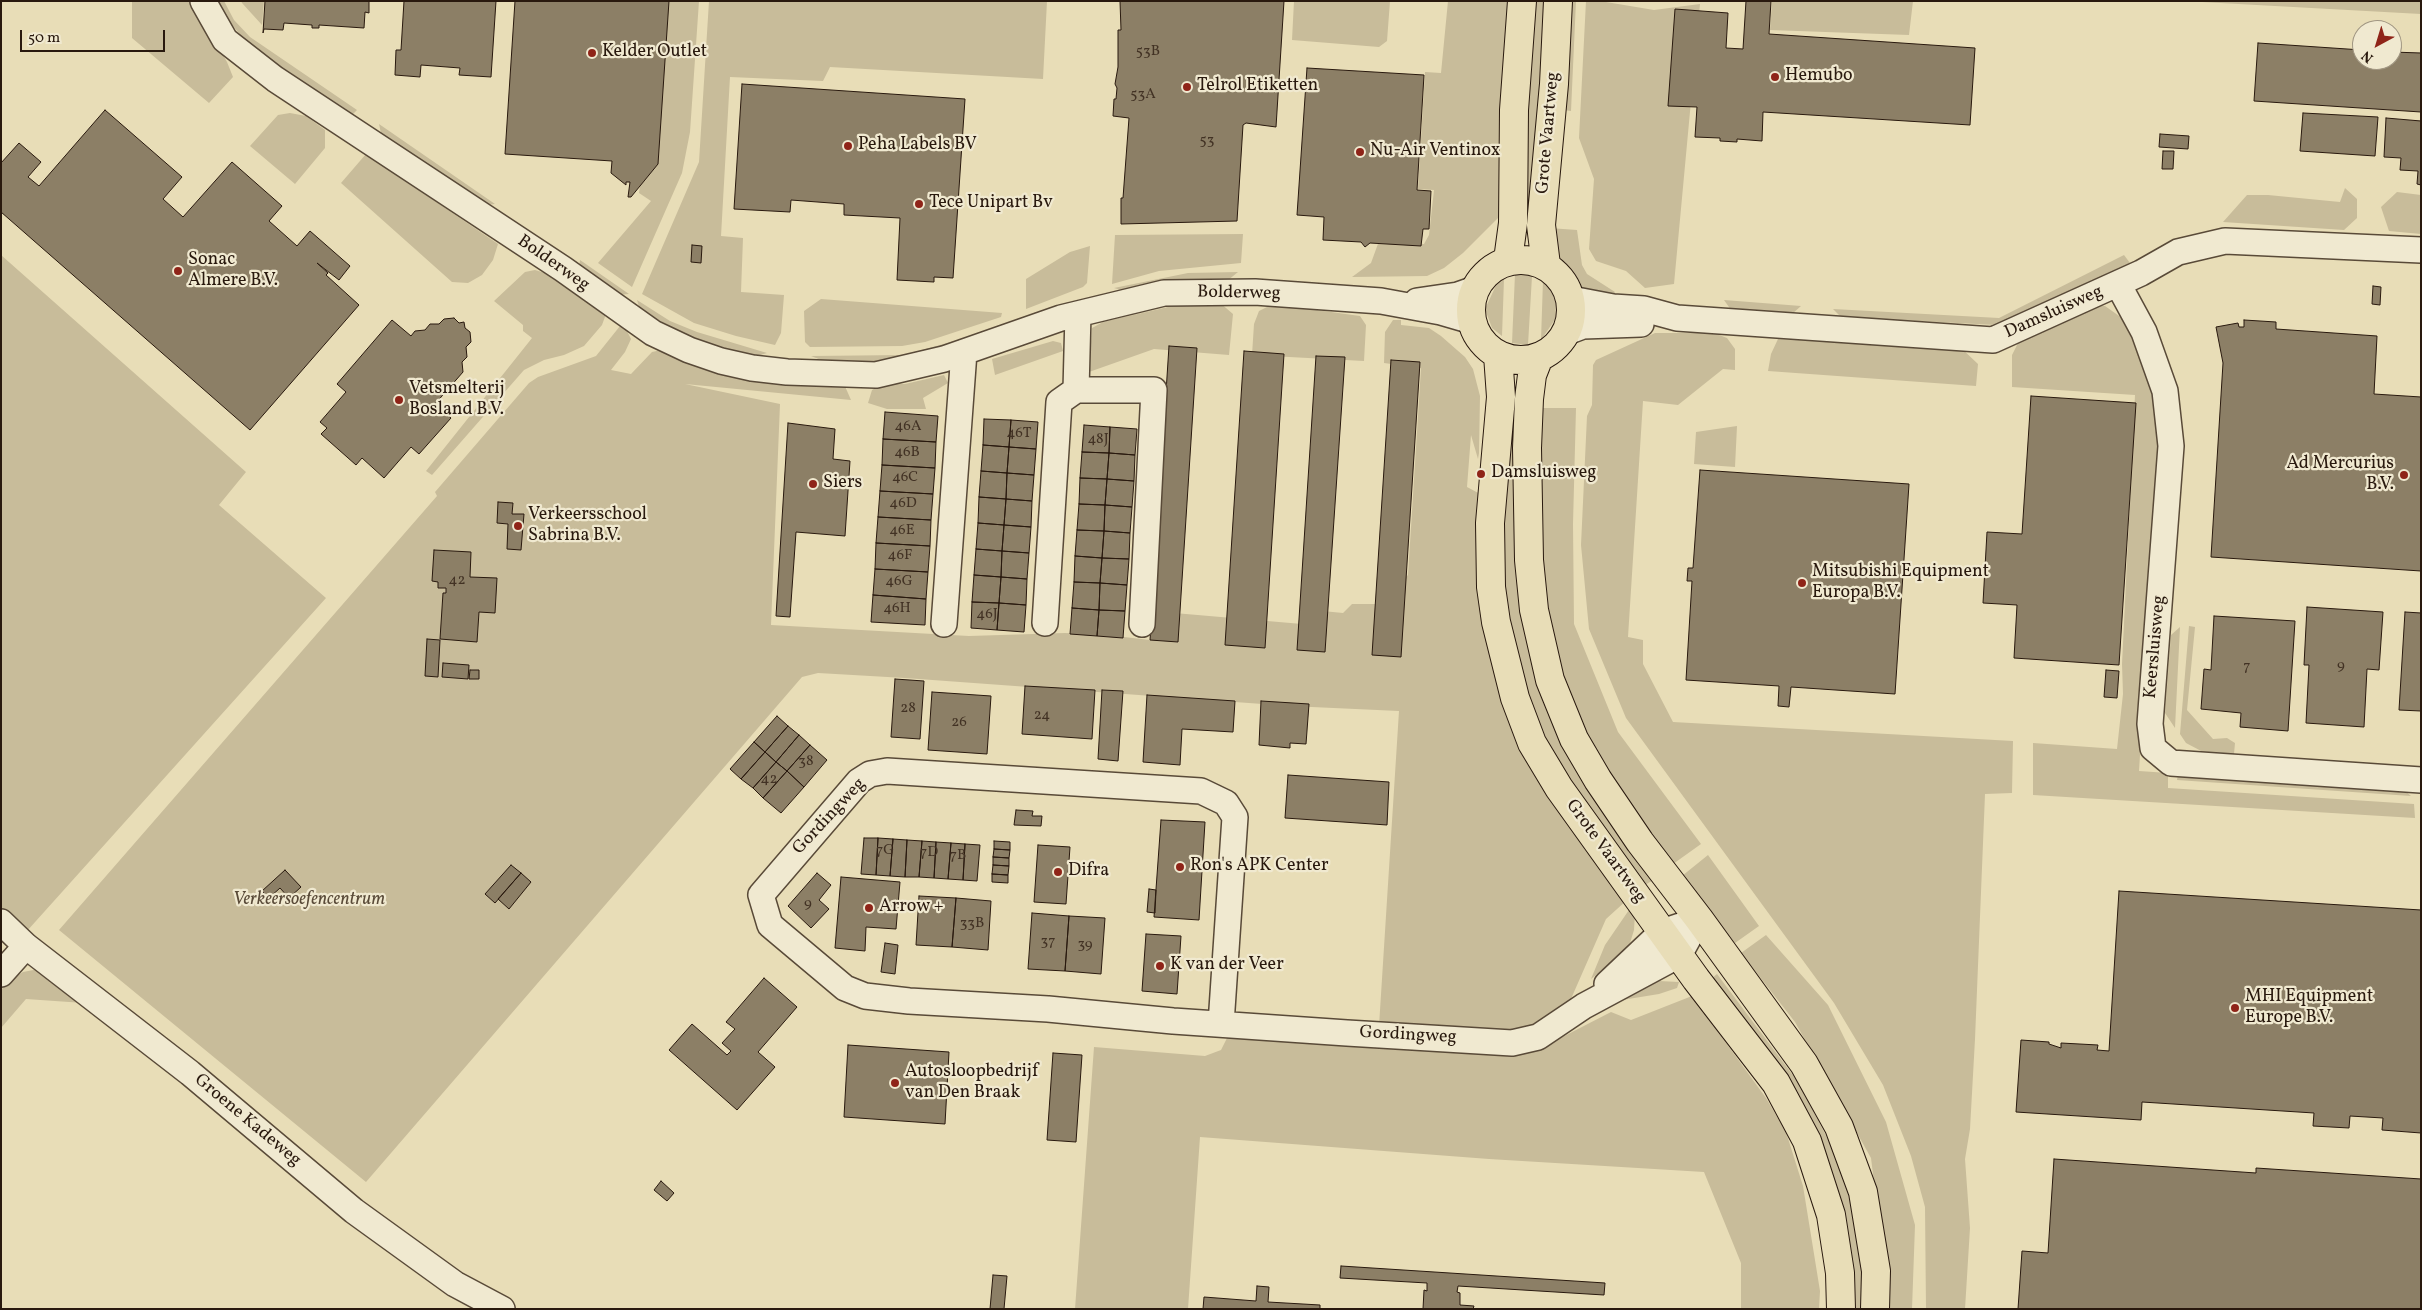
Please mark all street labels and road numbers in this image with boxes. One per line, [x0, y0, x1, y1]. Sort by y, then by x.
street label: Grote Vaartweg [1533, 71, 1565, 195]
street label: Bolderweg [513, 231, 593, 297]
street label: Bolderweg [1197, 282, 1281, 306]
street label: Damsluisweg [2001, 282, 2107, 344]
street label: Keersluisweg [2141, 594, 2171, 700]
street label: Gordingweg [789, 774, 871, 860]
street label: Grote Vaartweg [1560, 796, 1650, 908]
street label: Gordingweg [1359, 1023, 1457, 1049]
street label: Groene Kadeweg [189, 1070, 305, 1172]

